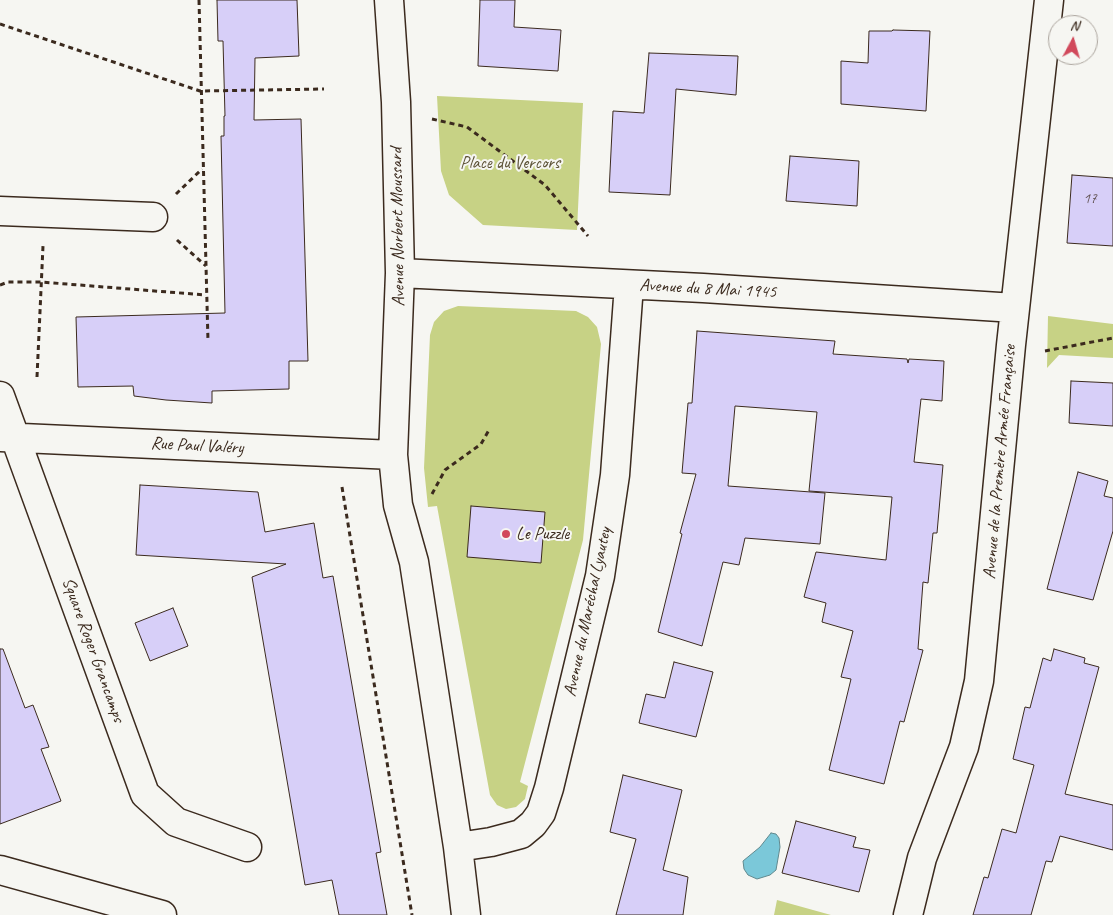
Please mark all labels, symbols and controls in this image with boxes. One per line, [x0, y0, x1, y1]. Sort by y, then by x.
north arrow [1048, 15, 1098, 65]
text: N [1069, 17, 1080, 34]
street label: Avenue Norbert Moussard [386, 147, 410, 307]
park label: Place du Vercors [460, 152, 560, 174]
house number: 17 [1083, 190, 1097, 208]
street label: Avenue du 8 Mai 1945 [639, 275, 777, 303]
street label: Avenue de la Premère Armée Française [979, 344, 1021, 580]
street label: Rue Paul Valéry [150, 433, 244, 459]
place label: Le Puzzle [516, 523, 569, 545]
street label: Avenue du Maréchal Lyautey [560, 525, 616, 699]
marker: Le Puzzle [500, 528, 512, 540]
street label: Square Roger Grancamps [57, 575, 129, 725]

